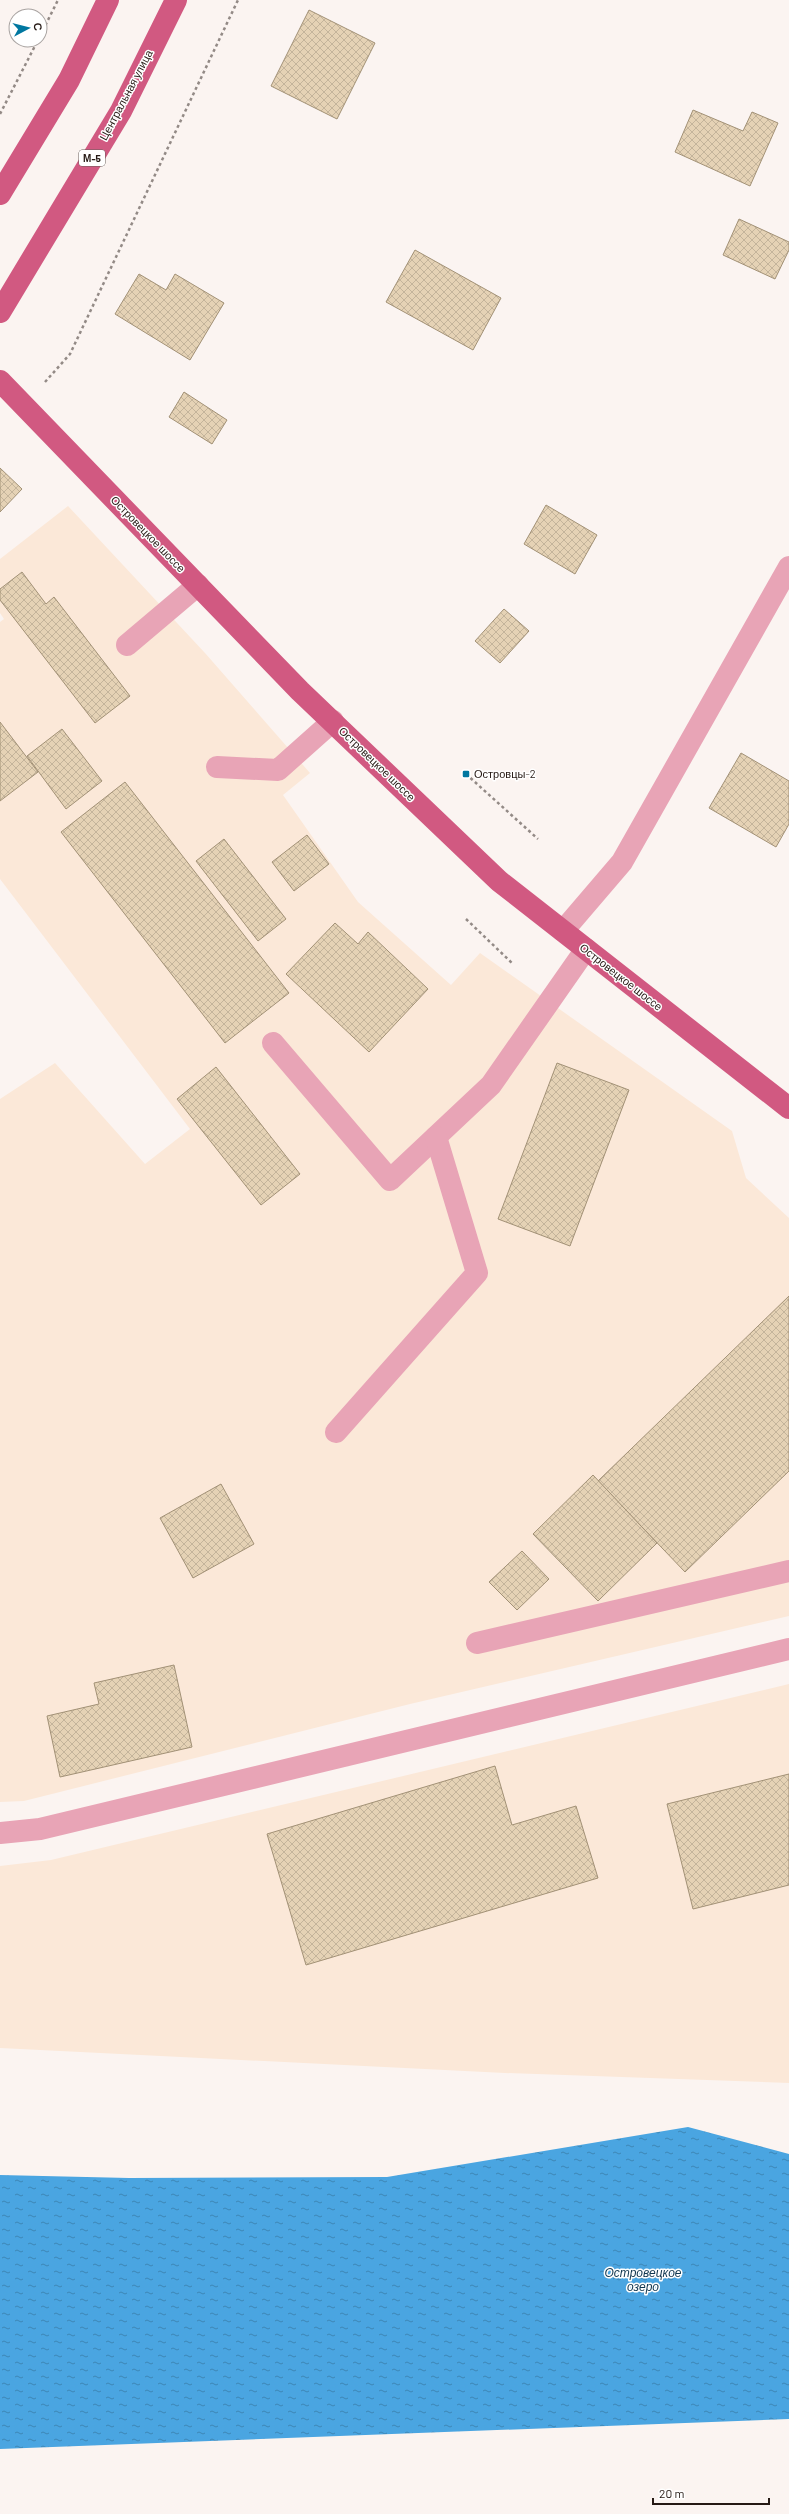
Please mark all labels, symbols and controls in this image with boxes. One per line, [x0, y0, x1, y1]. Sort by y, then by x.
north arrow [8, 8, 48, 48]
text: С [31, 22, 45, 32]
street label: Центральная улица [96, 47, 155, 142]
road number: М-5 [79, 150, 105, 166]
street label: Островецкое шоссе [109, 493, 188, 574]
street label: Островецкое шоссе [337, 724, 418, 803]
place label: Островцы-2 [474, 767, 536, 780]
marker: Островцы-2 [461, 769, 471, 779]
street label: Островецкое шоссе [578, 940, 665, 1013]
water label: Островецкое озеро [604, 2265, 682, 2294]
scale bar [653, 2480, 769, 2506]
text: 20 m [659, 2486, 685, 2500]

